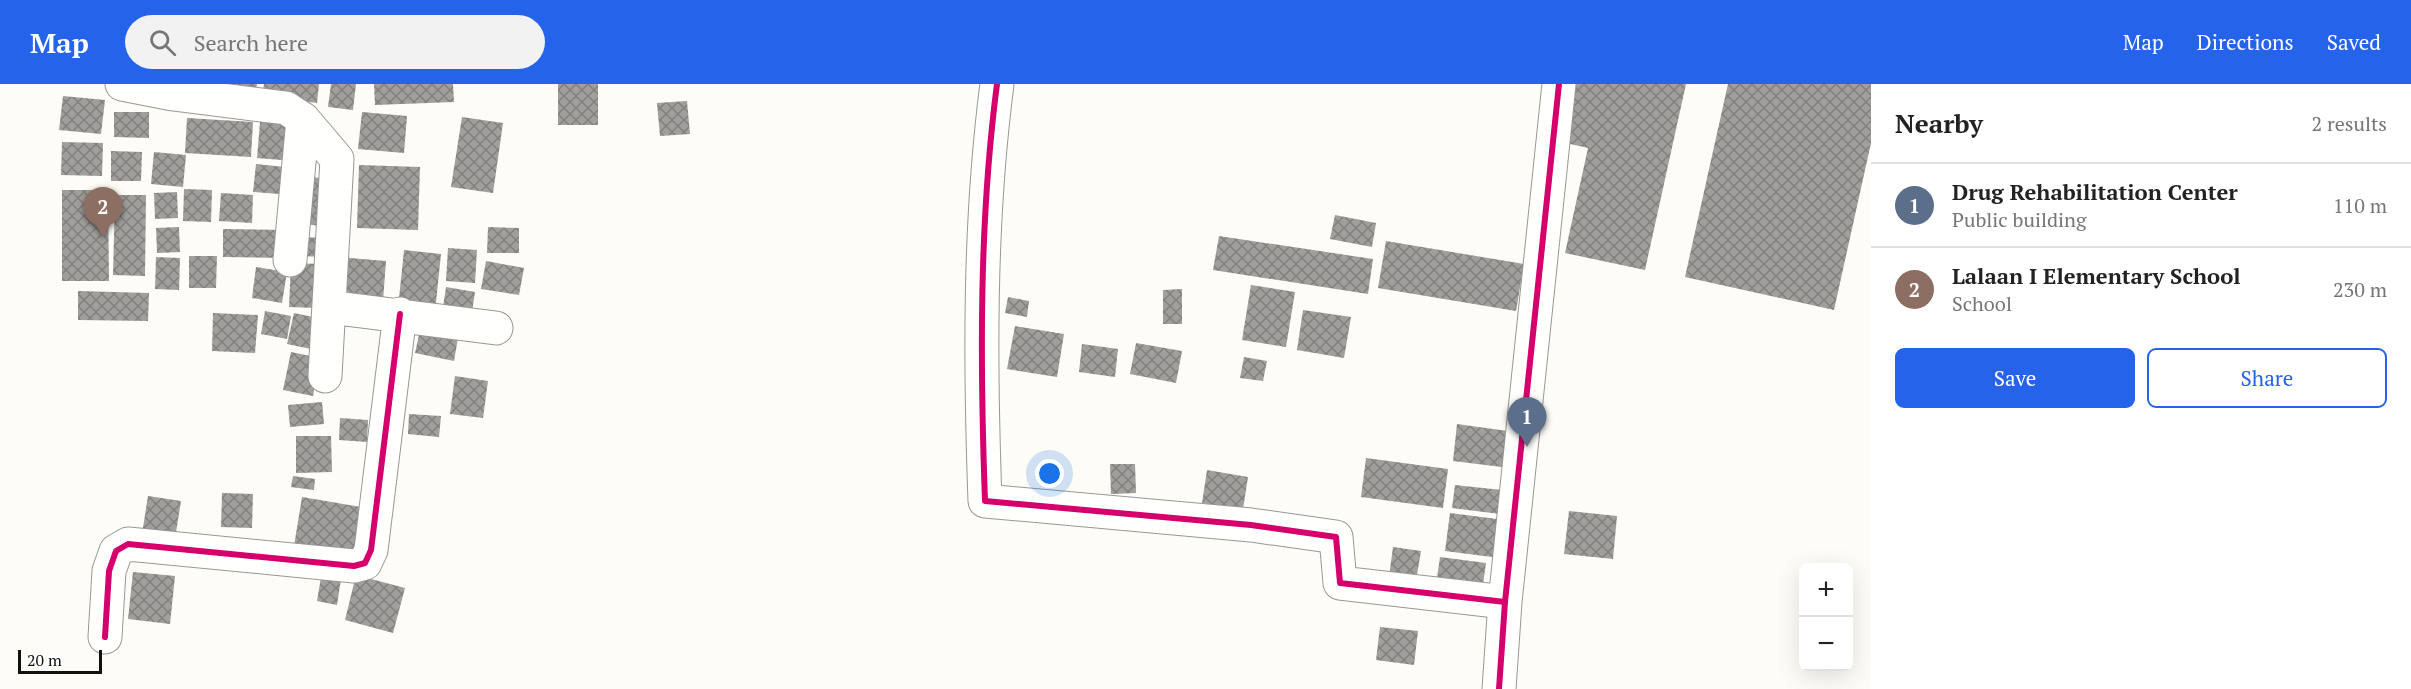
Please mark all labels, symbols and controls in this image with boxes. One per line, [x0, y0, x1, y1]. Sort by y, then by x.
search box [125, 15, 545, 69]
text: Map [30, 24, 89, 61]
icon: search [146, 26, 179, 59]
text: Search here [194, 28, 308, 57]
text: Map [2123, 28, 2164, 56]
text: Directions [2197, 28, 2294, 56]
text: Saved [2327, 28, 2381, 56]
text: Nearby [1895, 106, 1983, 140]
text: 2 results [2312, 110, 2387, 137]
text: Drug Rehabilitation Center [1952, 177, 2238, 206]
pin: 2 [84, 188, 122, 237]
text: 1 [1909, 192, 1920, 219]
text: 110 m [2333, 192, 2387, 219]
text: Public building [1952, 206, 2086, 233]
text: Lalaan I Elementary School [1952, 261, 2241, 290]
text: 2 [1909, 276, 1920, 303]
text: 230 m [2333, 276, 2387, 303]
text: School [1952, 290, 2012, 317]
button: Save [1895, 348, 2135, 408]
button: Share [2147, 348, 2387, 408]
pin: 1 [1508, 398, 1546, 447]
your location [1035, 459, 1064, 488]
map controls [1799, 563, 1853, 671]
button: + [1799, 563, 1853, 617]
button: − [1799, 617, 1853, 671]
scale bar [18, 647, 102, 674]
text: 20 m [27, 649, 62, 671]

